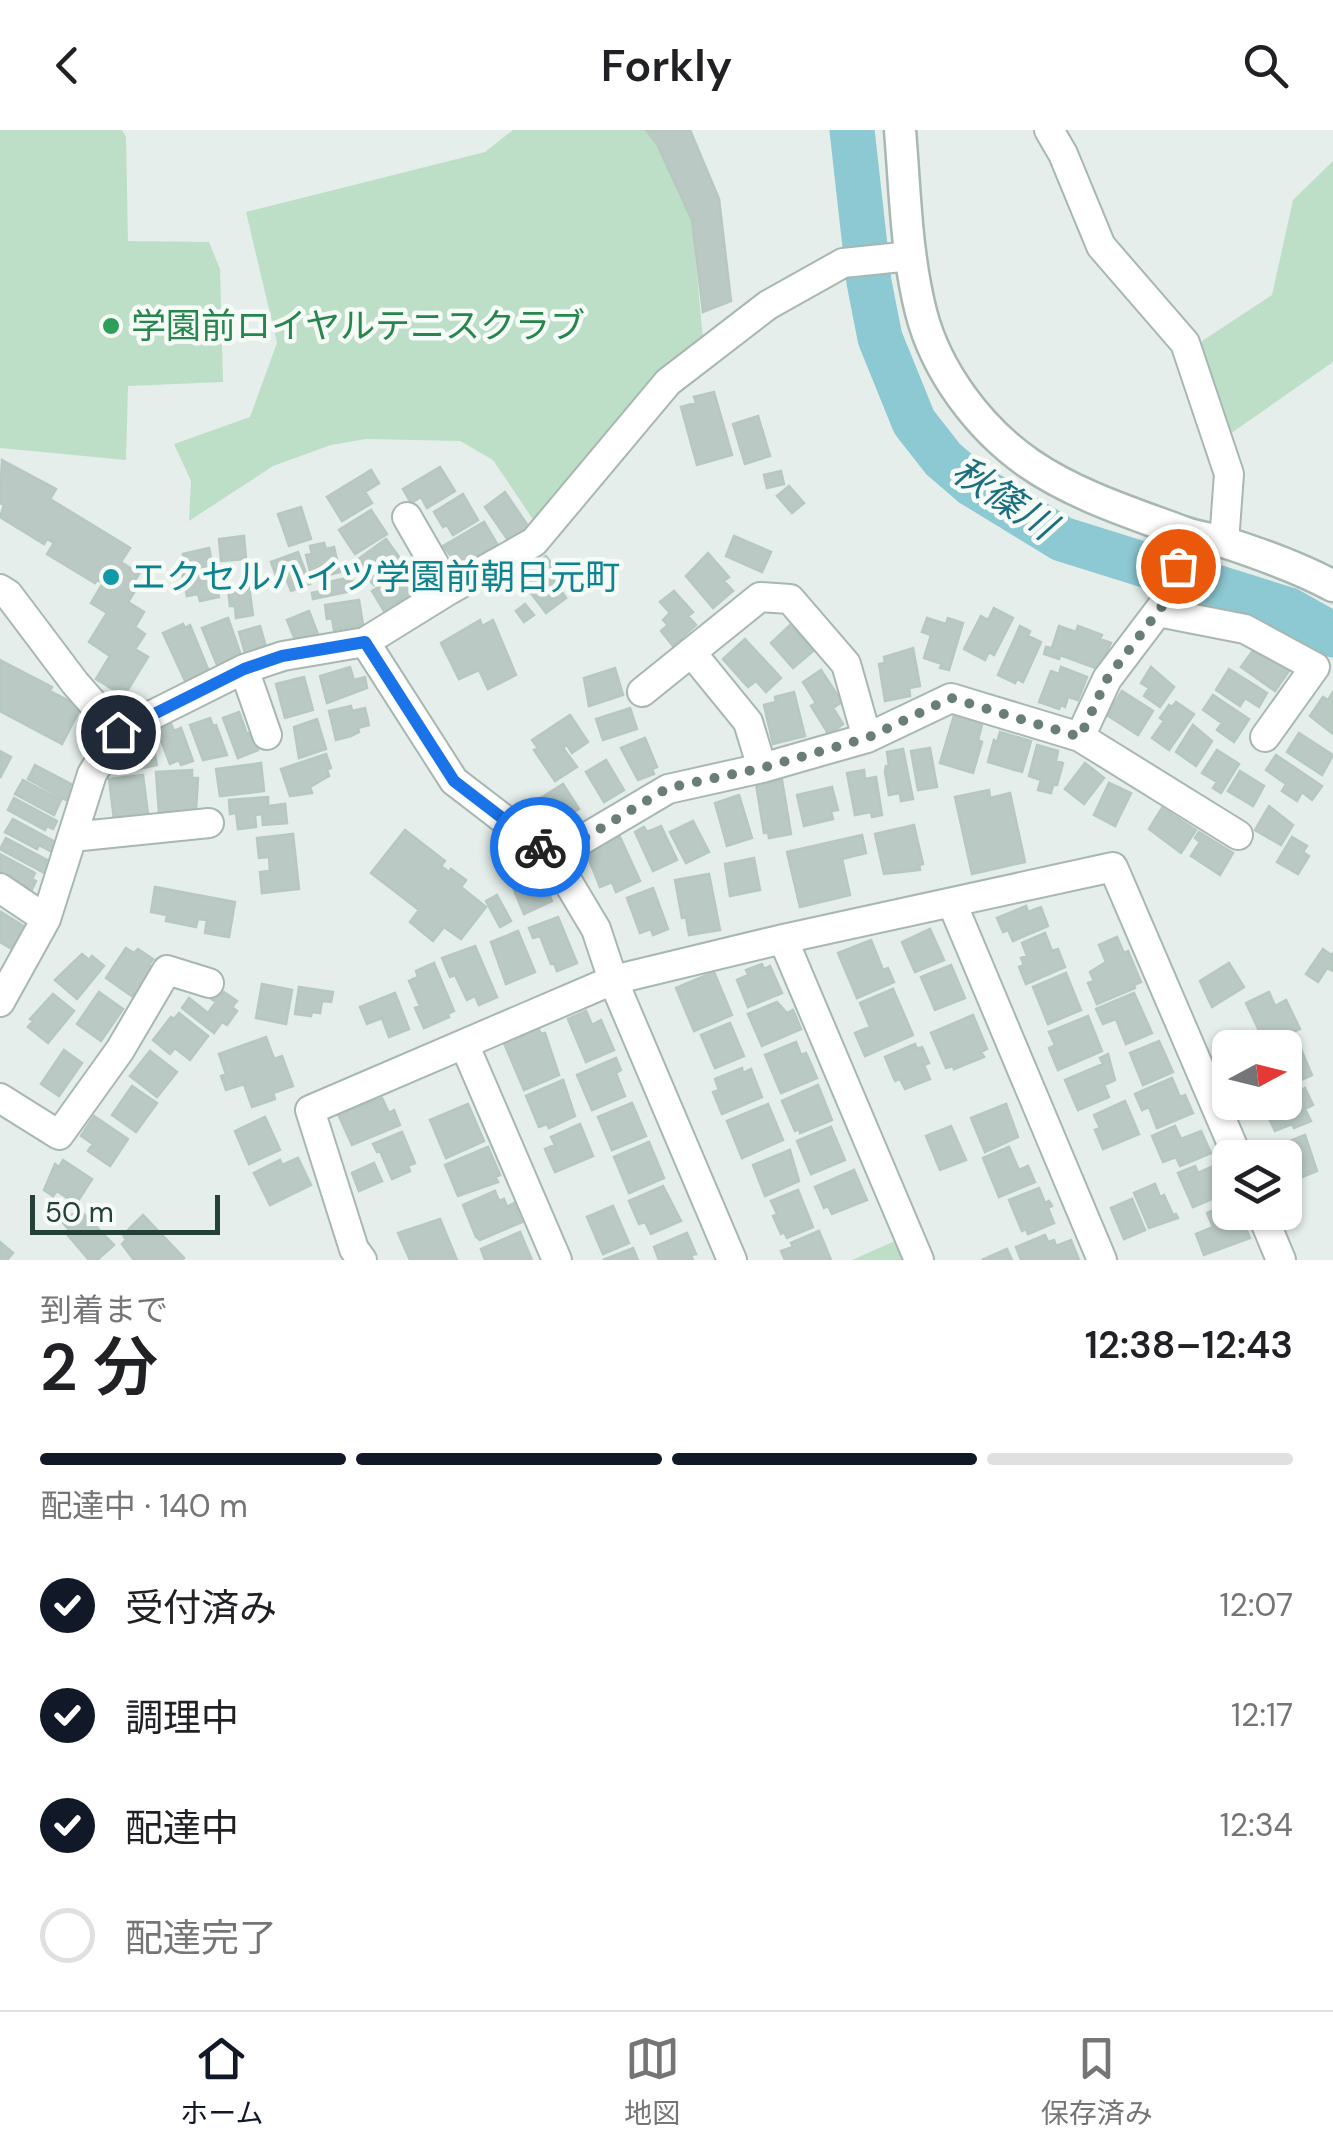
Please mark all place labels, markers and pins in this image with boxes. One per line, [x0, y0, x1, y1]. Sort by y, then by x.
place label: 学園前ロイヤルテニスクラブ [131, 303, 585, 349]
marker: 学園前ロイヤルテニスクラブ [100, 315, 122, 337]
pin [1136, 524, 1221, 609]
place label: エクセルハイツ学園前朝日元町 [131, 554, 620, 600]
marker: エクセルハイツ学園前朝日元町 [100, 566, 122, 588]
pin [76, 690, 161, 775]

